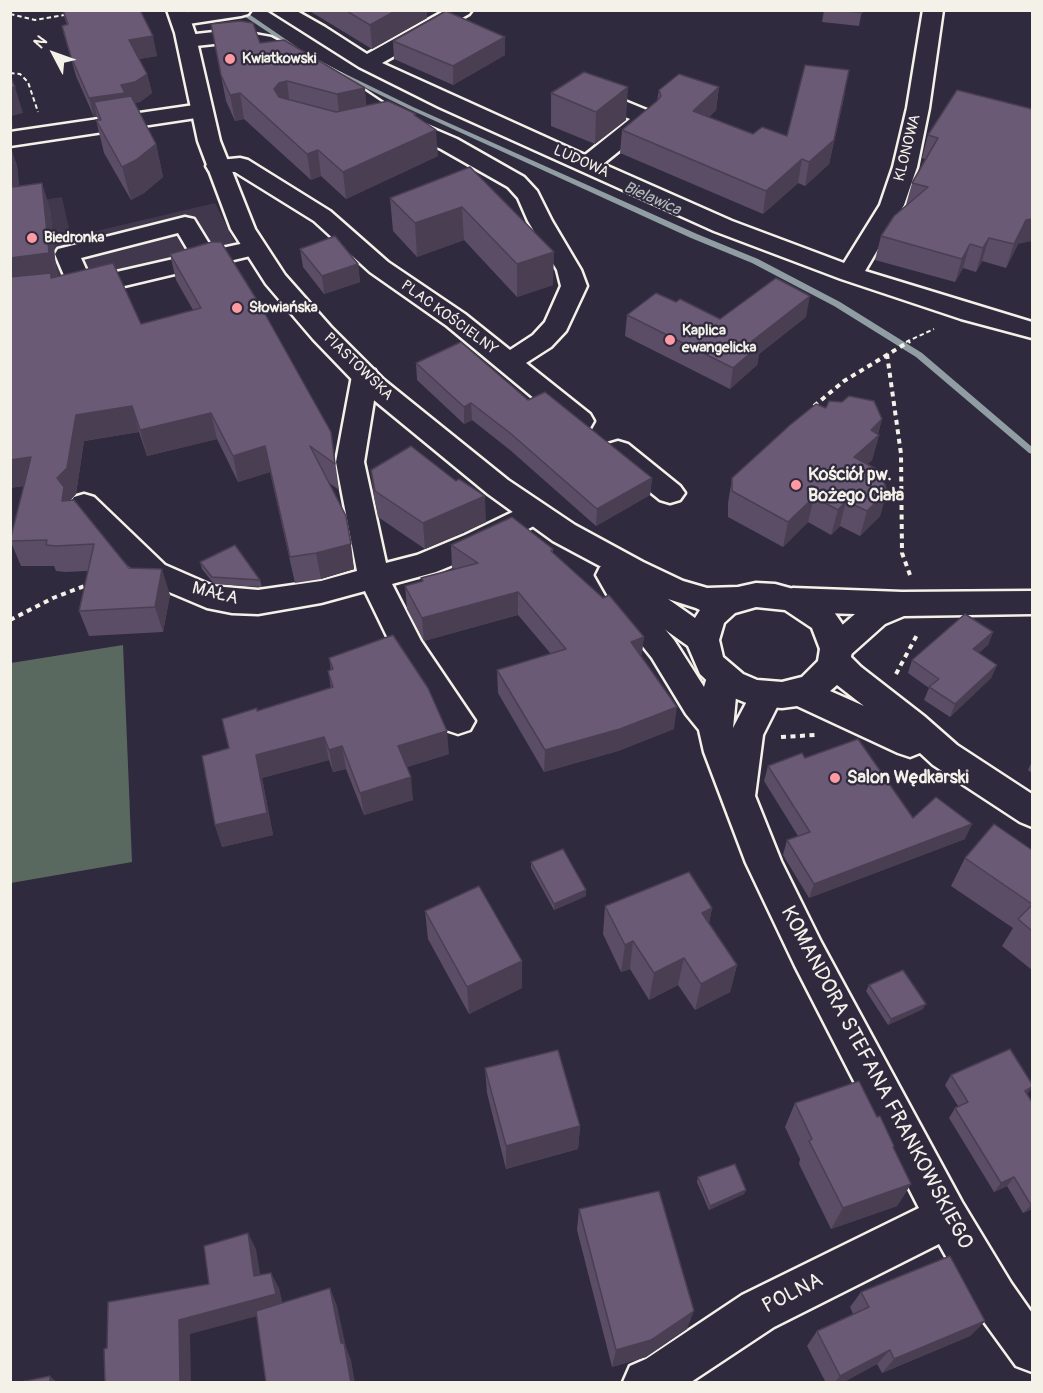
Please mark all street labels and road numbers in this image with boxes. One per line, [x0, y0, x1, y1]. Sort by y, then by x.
street label: KLONOWA [891, 113, 925, 183]
street label: LUDOWA [550, 142, 612, 182]
street label: PLAC KOŚCIELNY [397, 277, 501, 359]
street label: PIASTOWSKA [320, 330, 396, 404]
street label: MAŁA [190, 578, 240, 610]
street label: KOMANDORA STEFANA FRANKOWSKIEGO [775, 902, 977, 1254]
street label: POLNA [759, 1268, 827, 1320]

